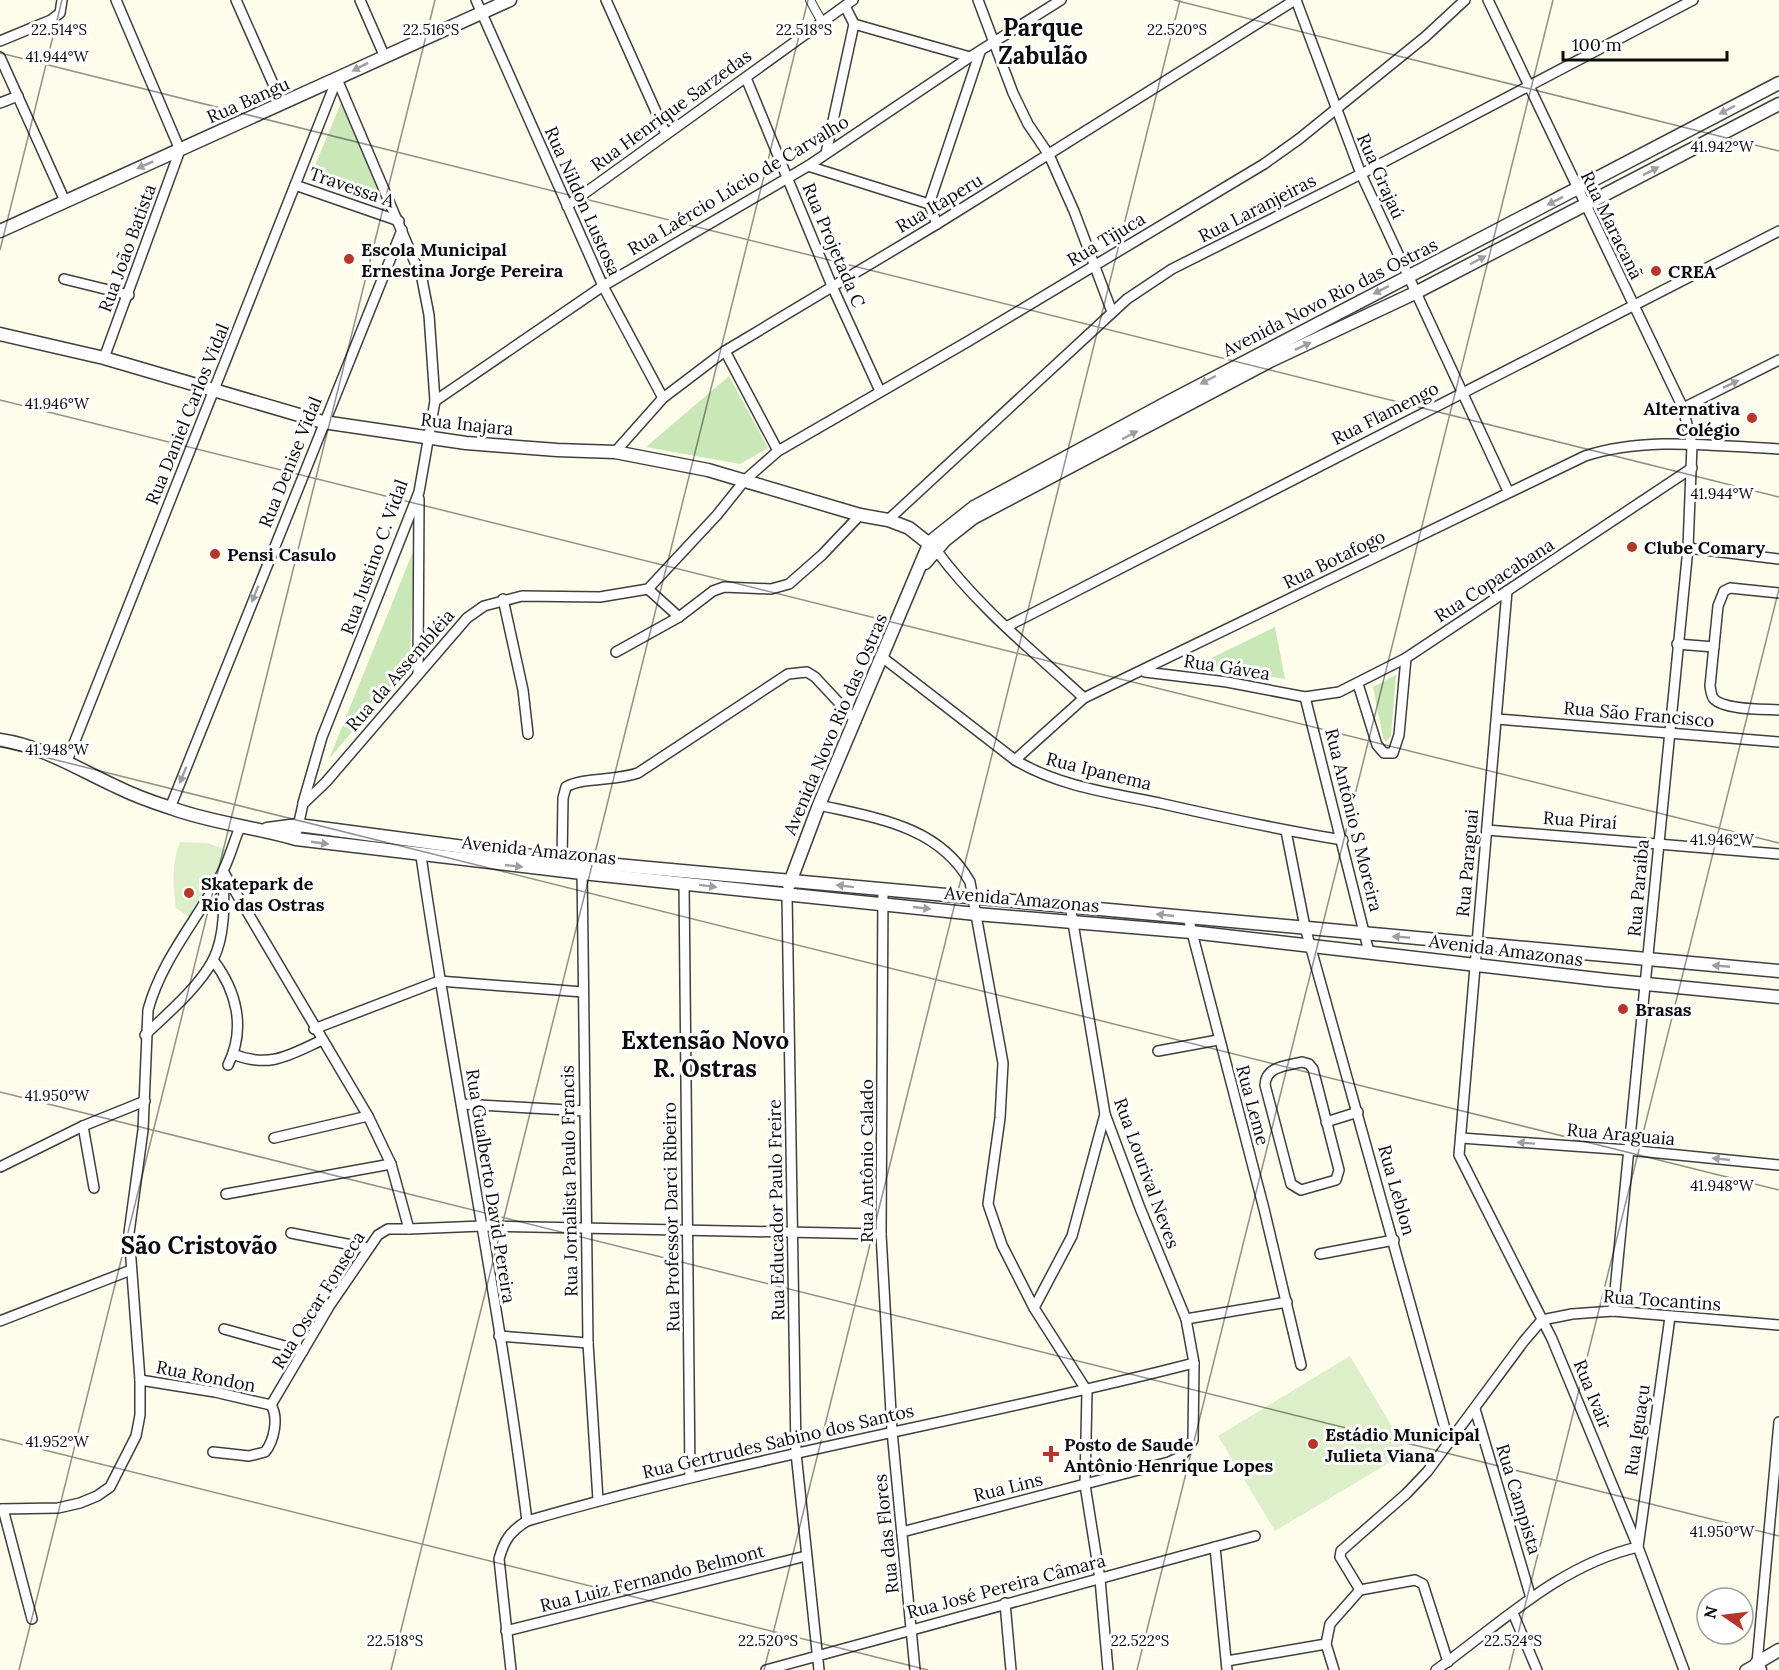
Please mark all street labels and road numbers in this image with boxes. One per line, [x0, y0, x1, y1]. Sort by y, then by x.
street label: Rua Henrique Sarzedas [586, 44, 756, 176]
street label: Rua Bangu [203, 71, 293, 128]
street label: Rua Laércio Lúcio de Carvalho [623, 110, 853, 260]
street label: Rua Nildon Lustosa [540, 123, 626, 279]
street label: Rua Grajaú [1352, 130, 1410, 223]
street label: Travessa A [306, 162, 398, 213]
street label: Rua Maracanã [1576, 167, 1648, 283]
street label: Rua Itaperu [891, 168, 987, 238]
street label: Rua Laranjeiras [1194, 169, 1320, 247]
street label: Rua Projetada C [797, 179, 871, 311]
street label: Rua João Batista [93, 181, 161, 315]
street label: Rua Tijuca [1063, 207, 1149, 271]
street label: Avenida Novo Rio das Ostras [1218, 233, 1441, 362]
street label: Rua Daniel Carlos Vidal [140, 320, 234, 508]
street label: Rua Flamengo [1328, 376, 1442, 450]
street label: Rua Denise Vidal [253, 393, 327, 531]
street label: Rua Inajara [419, 408, 515, 440]
street label: Rua Justino C. Vidal [335, 476, 413, 638]
street label: Rua Botafogo [1279, 524, 1389, 594]
street label: Rua Copacabana [1430, 533, 1558, 627]
street label: Rua da Assembléia [341, 604, 459, 736]
street label: Avenida Novo Rio das Ostras [777, 610, 892, 839]
street label: Rua Gávea [1182, 649, 1272, 685]
street label: Rua São Francisco [1563, 696, 1715, 732]
street label: Rua Antônio S Moreira [1320, 726, 1388, 914]
street label: Rua Ipanema [1044, 747, 1154, 795]
street label: Rua Piraí [1542, 806, 1618, 834]
street label: Rua Paraguai [1451, 808, 1483, 918]
street label: Avenida Amazonas [460, 830, 617, 870]
street label: Rua Paraíba [1622, 838, 1654, 938]
street label: Avenida Amazonas [943, 881, 1100, 917]
street label: Avenida Amazonas [1427, 929, 1584, 971]
street label: Rua Leme [1231, 1062, 1275, 1148]
street label: Rua Jornalista Paulo Francis [555, 1065, 583, 1297]
street label: Rua Gualberto David Pereira [461, 1067, 521, 1305]
street label: Rua Antônio Calado [855, 1079, 878, 1243]
street label: Rua Lourival Neves [1109, 1094, 1185, 1252]
street label: Rua Educador Paulo Freire [763, 1099, 789, 1321]
street label: Rua Professor Darci Ribeiro [657, 1102, 685, 1332]
street label: Rua Araguaia [1566, 1118, 1676, 1150]
street label: Rua Leblon [1373, 1142, 1421, 1238]
street label: Rua Oscar Fonseca [266, 1227, 370, 1373]
street label: Rua Tocantins [1602, 1284, 1722, 1316]
street label: Rua Rondon [154, 1355, 258, 1397]
street label: Rua Ivair [1569, 1356, 1617, 1432]
street label: Rua Iguaçu [1619, 1383, 1655, 1477]
street label: Rua Gertrudes Sabino dos Santos [640, 1399, 916, 1483]
street label: Rua Campista [1491, 1441, 1547, 1557]
street label: Rua Lins [971, 1467, 1045, 1507]
street label: Rua das Flores [868, 1473, 904, 1595]
street label: Rua Luiz Fernando Belmont [537, 1539, 767, 1617]
street label: Rua José Pereira Câmara [904, 1548, 1108, 1624]

